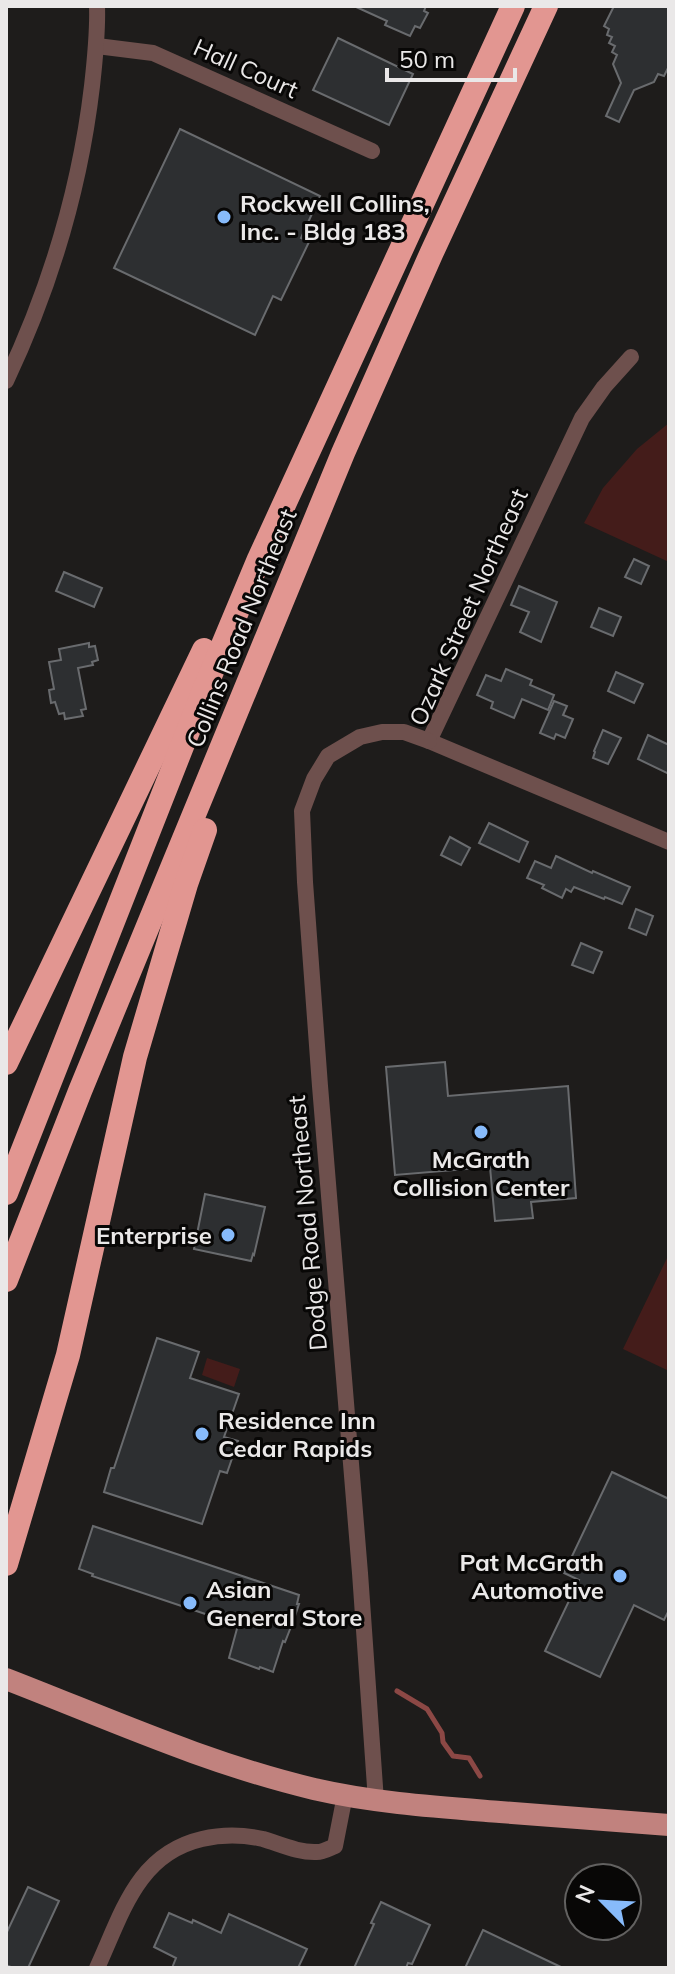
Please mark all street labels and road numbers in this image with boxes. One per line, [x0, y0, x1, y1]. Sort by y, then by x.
street label: Hall Court [189, 32, 303, 104]
street label: Ozark Street Northeast [402, 484, 534, 730]
street label: Collins Road Northeast [179, 504, 303, 752]
street label: Dodge Road Northeast [281, 1094, 333, 1352]

